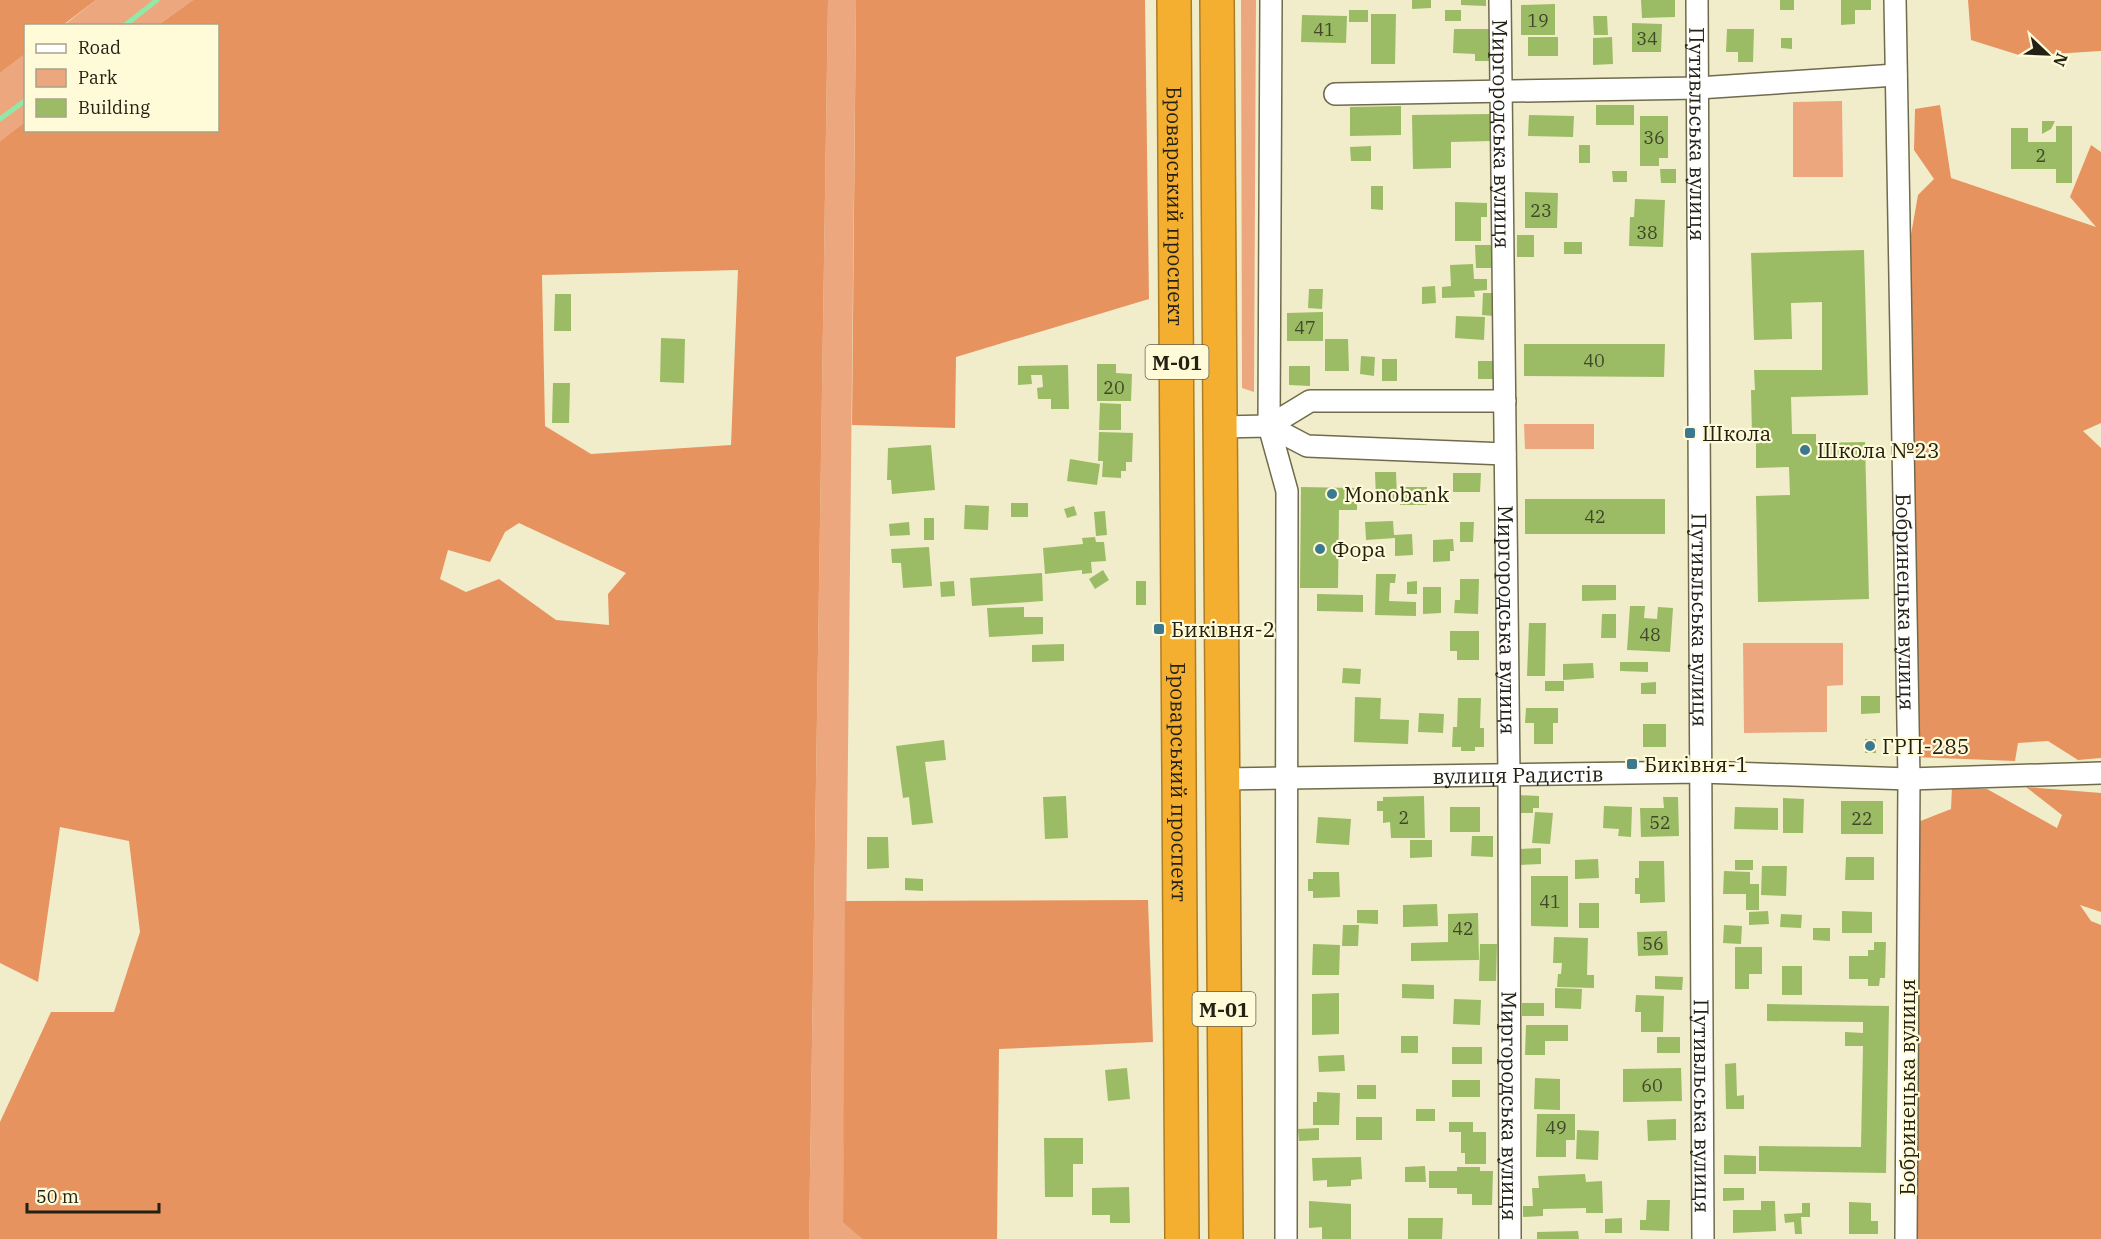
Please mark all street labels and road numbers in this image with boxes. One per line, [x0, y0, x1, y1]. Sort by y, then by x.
street label: Миргородська вулиця [1486, 19, 1517, 249]
street label: Путивльська вулиця [1683, 27, 1712, 241]
street label: Броварський проспект [1161, 86, 1190, 326]
road number: М-01 [1146, 345, 1208, 379]
street label: Бобринецька вулиця [1890, 493, 1922, 711]
street label: Миргородська вулиця [1492, 505, 1523, 735]
street label: Путивльська вулиця [1685, 513, 1715, 727]
street label: Броварський проспект [1164, 662, 1194, 902]
street label: вулиця Радистів [1432, 759, 1604, 790]
street label: Бобринецька вулиця [1893, 979, 1921, 1195]
street label: Миргородська вулиця [1495, 991, 1524, 1221]
road number: М-01 [1192, 992, 1256, 1026]
street label: Путивльська вулиця [1688, 999, 1717, 1213]

